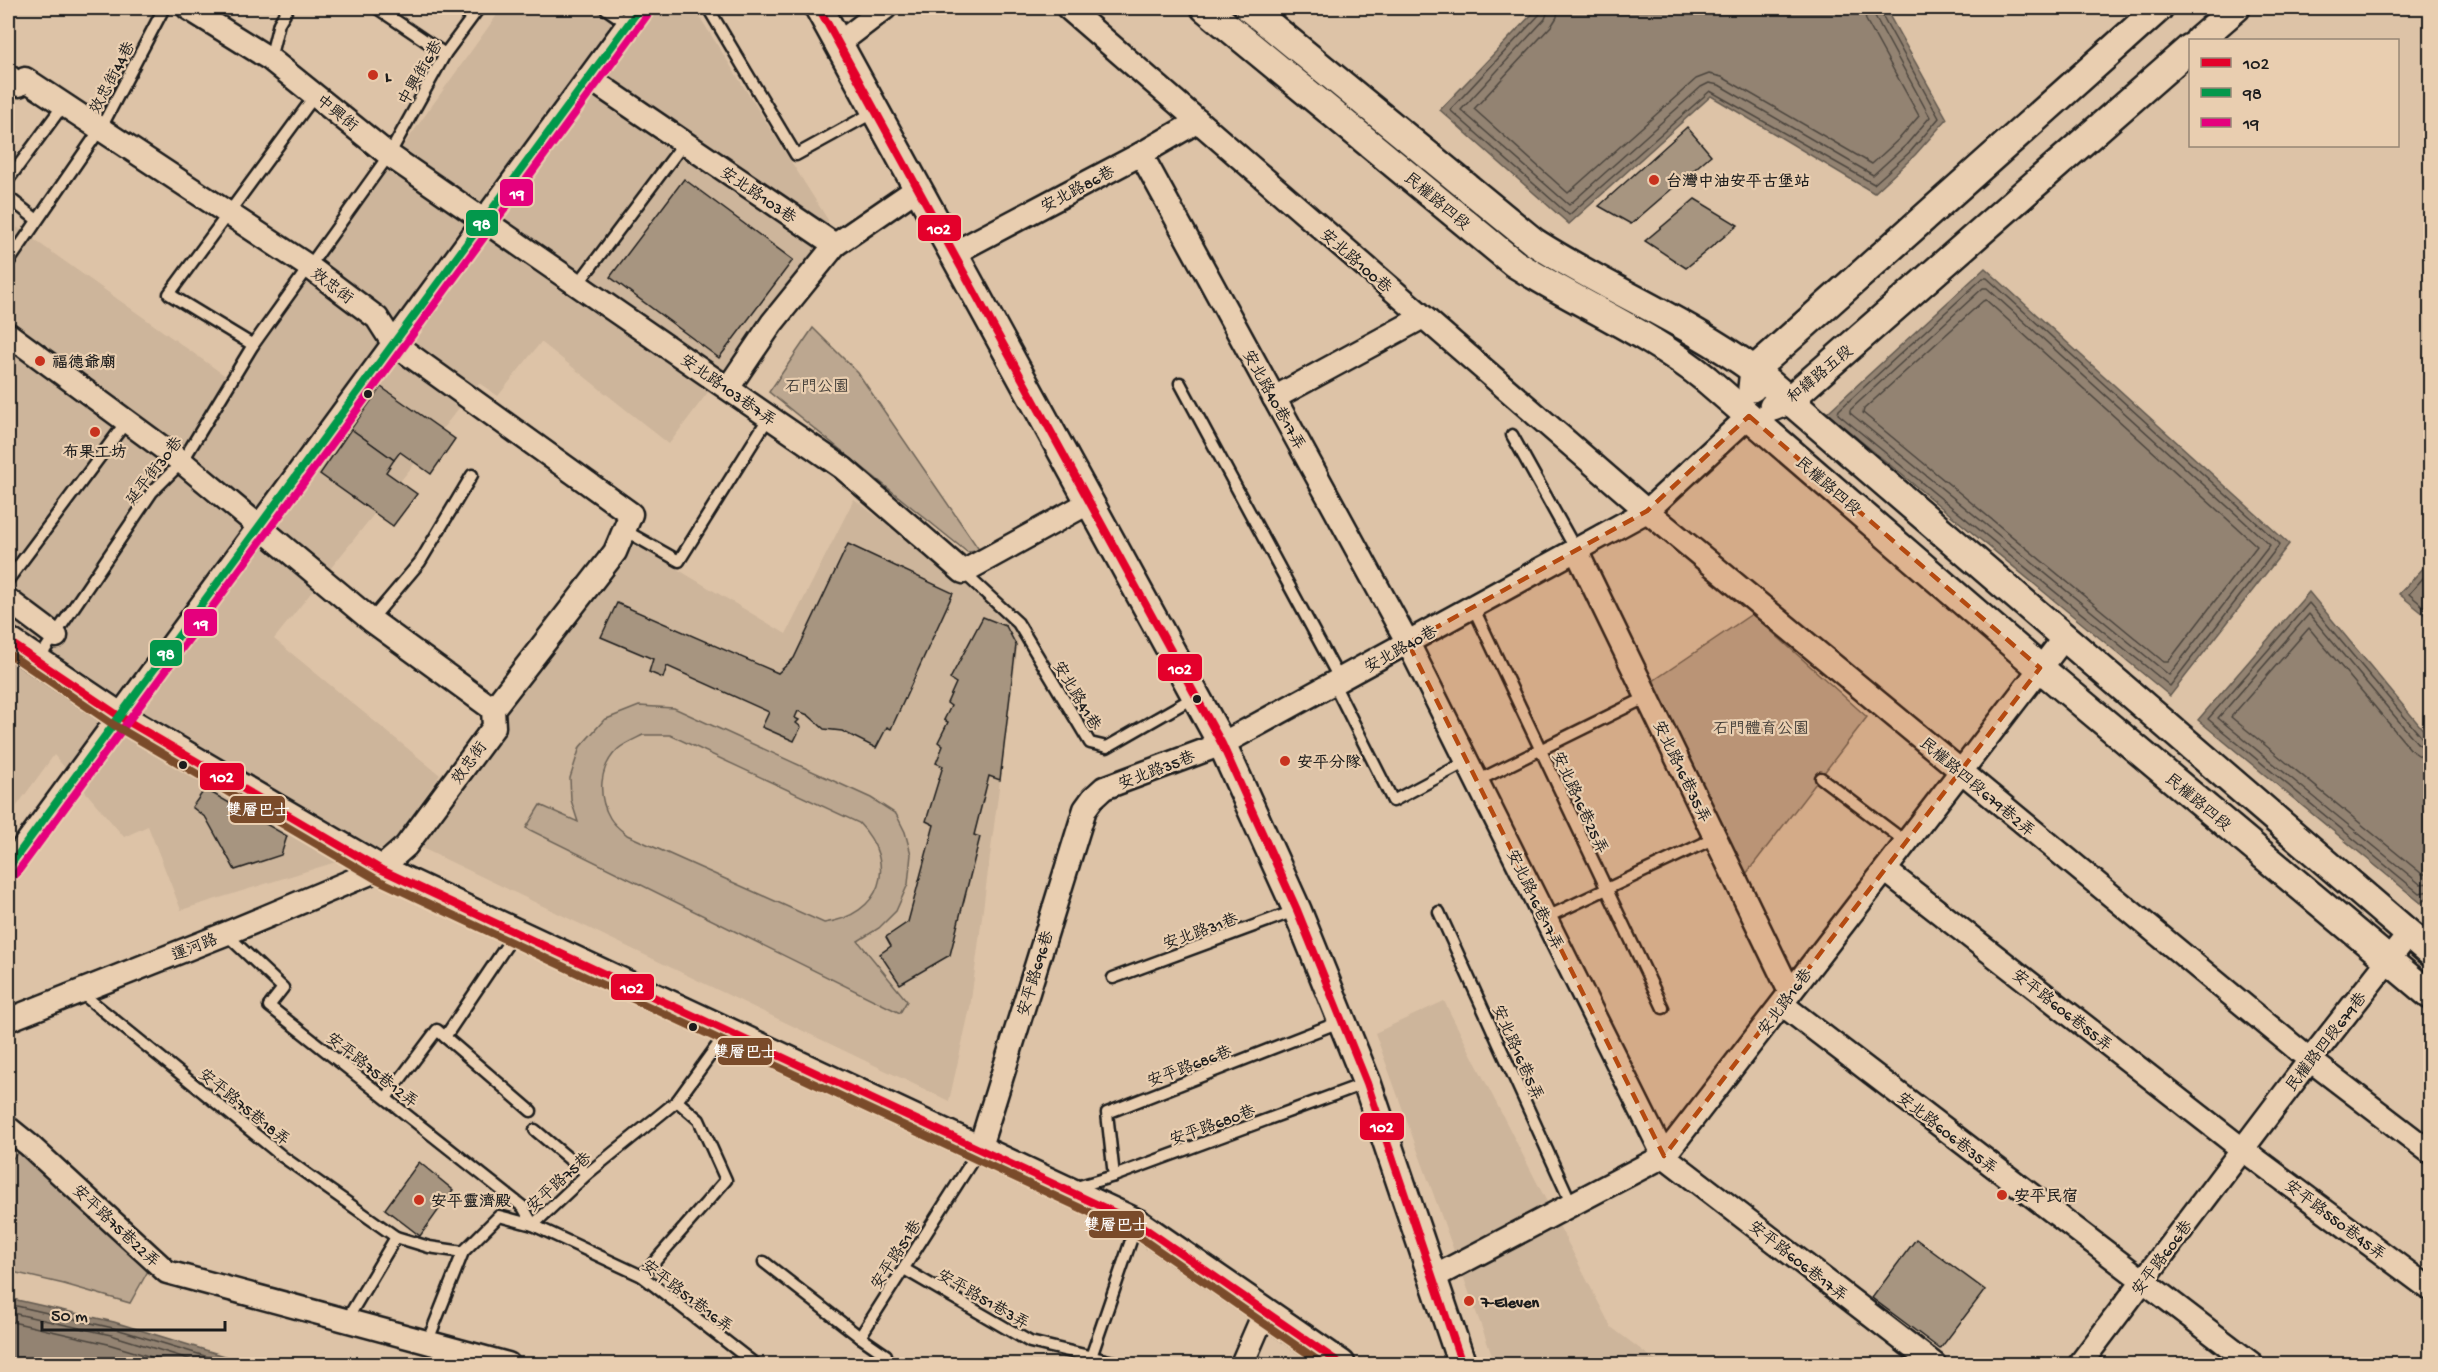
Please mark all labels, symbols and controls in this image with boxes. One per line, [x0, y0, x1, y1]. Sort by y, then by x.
street label: 中興街6巷 [394, 37, 448, 110]
street label: 效忠街44巷 [85, 38, 141, 118]
legend [2189, 39, 2399, 147]
text: 102 [2242, 55, 2269, 76]
marker: L [366, 68, 380, 82]
place label: L [385, 69, 392, 88]
text: 98 [2242, 85, 2262, 106]
street label: 中興街 [311, 91, 362, 137]
text: 19 [2242, 115, 2259, 136]
street label: 安北路86巷 [1038, 162, 1119, 218]
street label: 安北路103巷 [715, 163, 800, 229]
street label: 民權路四段 [1399, 168, 1474, 236]
place label: 台灣中油安平古堡站 [1666, 172, 1810, 193]
marker: 台灣中油安平古堡站 [1647, 173, 1661, 187]
line badge: 19 [499, 178, 534, 207]
text: 19 [509, 187, 524, 206]
line badge: 98 [465, 209, 499, 237]
line badge: 102 [917, 214, 962, 242]
text: 98 [473, 217, 491, 236]
text: 102 [926, 222, 951, 241]
street label: 安北路100巷 [1315, 225, 1396, 299]
street label: 效忠街 [306, 264, 357, 310]
street label: 和緯路五段 [1783, 341, 1858, 409]
street label: 安北路40巷17弄 [1237, 346, 1309, 454]
street label: 安北路103巷7弄 [676, 350, 780, 432]
place label: 福德爺廟 [52, 353, 116, 374]
marker: 福德爺廟 [33, 354, 47, 368]
park label: 石門公園 [785, 378, 849, 398]
unlabelled marker [362, 388, 374, 400]
marker: 布果工坊 [88, 425, 102, 439]
street label: 延平街30巷 [122, 433, 188, 510]
place label: 布果工坊 [63, 443, 127, 464]
street label: 民權路四段 [1790, 453, 1864, 521]
line badge: 19 [183, 608, 218, 637]
text: 19 [193, 617, 208, 636]
street label: 安北路40巷 [1361, 621, 1442, 679]
line badge: 98 [149, 639, 183, 667]
text: 98 [157, 647, 175, 666]
line badge: 102 [1157, 653, 1203, 682]
street label: 安北路41巷 [1047, 657, 1105, 735]
text: 102 [1167, 662, 1192, 681]
unlabelled marker [1191, 693, 1203, 705]
street label: 安北路16巷35弄 [1647, 717, 1715, 827]
park label: 石門體育公園 [1713, 719, 1809, 740]
street label: 民權路四段679巷2弄 [1914, 733, 2038, 842]
street label: 效忠街 [447, 738, 493, 789]
street label: 安北路35巷 [1115, 747, 1198, 796]
street label: 安北路16巷25弄 [1546, 748, 1612, 858]
marker: 安平分隊 [1278, 754, 1292, 768]
place label: 安平分隊 [1297, 754, 1361, 774]
unlabelled marker [177, 759, 189, 771]
line badge: 102 [199, 762, 245, 791]
street label: 民權路四段 [2160, 769, 2235, 837]
text: 102 [209, 770, 234, 789]
line badge: 雙層巴士 [229, 795, 286, 824]
text: 雙層巴士 [226, 801, 290, 822]
street label: 安北路16巷17弄 [1500, 846, 1567, 954]
street label: 安北路31巷 [1160, 909, 1241, 956]
street label: 安平路696巷 [1013, 928, 1059, 1019]
street label: 運河路 [169, 930, 221, 967]
street label: 安北路16巷 [1754, 965, 1818, 1040]
street label: 安平路606巷55弄 [2007, 965, 2116, 1057]
line badge: 102 [610, 973, 655, 1001]
text: 102 [619, 981, 644, 1000]
street label: 民權路四段679巷 [2282, 989, 2372, 1096]
street label: 安北路16巷5弄 [1486, 1002, 1547, 1104]
unlabelled marker [687, 1021, 699, 1033]
street label: 安平路75巷12弄 [321, 1029, 422, 1113]
line badge: 雙層巴士 [717, 1037, 773, 1066]
street label: 安平路686巷 [1145, 1042, 1235, 1093]
text: 雙層巴士 [713, 1043, 777, 1064]
street label: 安平路75巷18弄 [193, 1065, 294, 1151]
street label: 安北路606巷35弄 [1892, 1088, 2001, 1180]
street label: 安平路680巷 [1167, 1101, 1259, 1152]
line badge: 102 [1359, 1112, 1405, 1141]
text: 102 [1369, 1120, 1394, 1139]
street label: 安平路75巷 [523, 1148, 597, 1218]
street label: 安平路550巷45弄 [2279, 1176, 2389, 1266]
street label: 安平路75巷22弄 [67, 1181, 164, 1273]
place label: 安平民宿 [2014, 1187, 2078, 1208]
marker: 安平民宿 [1995, 1188, 2009, 1202]
place label: 安平靈濟殿 [431, 1192, 511, 1213]
marker: 安平靈濟殿 [412, 1193, 426, 1207]
line badge: 雙層巴士 [1088, 1210, 1145, 1239]
text: 雙層巴士 [1084, 1216, 1148, 1237]
street label: 安平路51巷 [867, 1217, 927, 1294]
street label: 安平路606巷17弄 [1744, 1217, 1851, 1307]
street label: 安平路606巷 [2128, 1217, 2198, 1300]
street label: 安平路51巷16弄 [636, 1256, 737, 1338]
street label: 安平路51巷3弄 [933, 1265, 1033, 1335]
scale bar [42, 1294, 225, 1332]
marker: 7-Eleven [1462, 1294, 1476, 1308]
place label: 7-Eleven [1480, 1295, 1539, 1314]
text: 50 m [51, 1307, 88, 1328]

